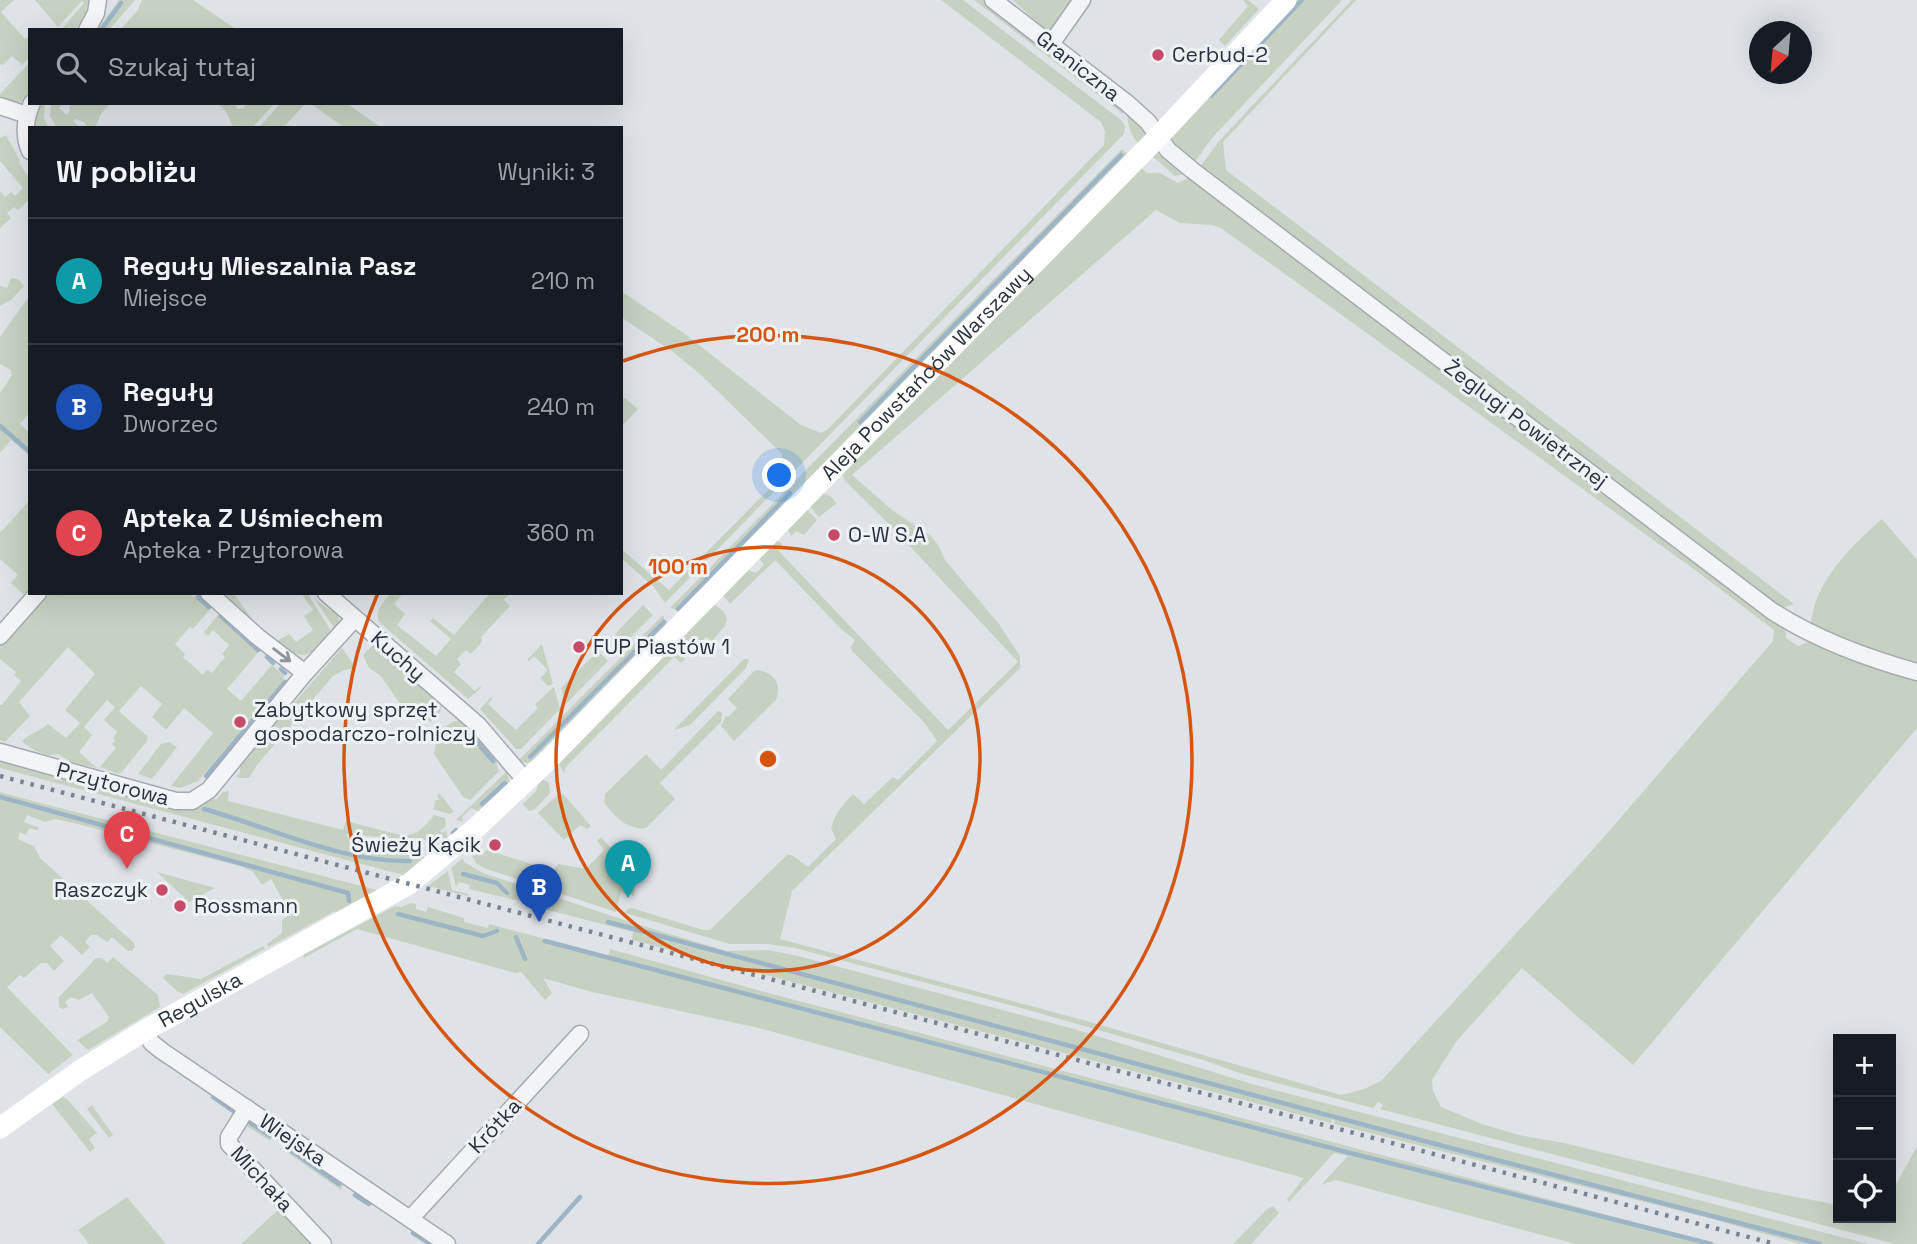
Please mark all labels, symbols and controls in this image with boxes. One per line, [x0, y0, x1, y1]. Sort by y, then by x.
north arrow [1749, 21, 1812, 84]
street label: Graniczna [1031, 24, 1126, 107]
search box [28, 28, 623, 105]
place label: Cerbud-2 [1172, 41, 1268, 68]
marker: Cerbud-2 [1150, 47, 1166, 63]
icon: search [52, 48, 90, 86]
text: Szukaj tutaj [108, 50, 256, 84]
text: W pobliżu [56, 152, 197, 191]
text: Wyniki: 3 [497, 157, 595, 187]
text: Reguły Mieszalnia Pasz [123, 249, 417, 283]
street label: Aleja Powstańców Warszawy [815, 260, 1037, 486]
text: A [72, 266, 86, 296]
text: 210 m [531, 266, 595, 296]
text: Miejsce [123, 283, 207, 313]
text: 200 m [737, 321, 799, 348]
street label: Żeglugi Powietrznej [1439, 353, 1613, 494]
text: Reguły [123, 375, 214, 409]
text: B [71, 392, 87, 422]
text: 240 m [527, 392, 595, 422]
text: Dworzec [123, 409, 218, 439]
your location [762, 458, 796, 492]
text: Apteka Z Uśmiechem [123, 501, 383, 535]
text: C [72, 518, 86, 548]
text: 360 m [527, 518, 595, 548]
place label: O-W S.A [848, 521, 926, 548]
marker: O-W S.A [826, 527, 842, 543]
text: Apteka · Przytorowa [123, 535, 344, 565]
text: 100 m [648, 553, 708, 580]
street label: Kuchy [365, 625, 431, 687]
place label: FUP Piastów 1 [593, 633, 730, 660]
marker: FUP Piastów 1 [571, 639, 587, 655]
one-way arrow [272, 647, 291, 662]
place label: Zabytkowy sprzęt gospodarczo-rolniczy [254, 696, 476, 747]
marker: Zabytkowy sprzęt gospodarczo-rolniczy [232, 714, 248, 730]
centre of rings [756, 747, 780, 771]
street label: Przytorowa [54, 756, 172, 812]
pin: C [104, 811, 150, 869]
place label: Świeży Kącik [351, 831, 481, 858]
marker: Świeży Kącik [487, 837, 503, 853]
pin: A [605, 840, 651, 898]
pin: B [516, 864, 562, 922]
place label: Raszczyk [54, 876, 148, 903]
marker: Raszczyk [154, 882, 170, 898]
place label: Rossmann [194, 892, 298, 919]
marker: Rossmann [172, 898, 188, 914]
street label: Regulska [153, 965, 246, 1033]
map controls [1833, 1034, 1896, 1223]
button: + [1833, 1034, 1896, 1097]
street label: Krótka [462, 1092, 527, 1159]
button: − [1833, 1097, 1896, 1160]
street label: Wiejska [254, 1107, 332, 1172]
street label: Michała [225, 1140, 300, 1217]
button: locate [1833, 1160, 1896, 1223]

